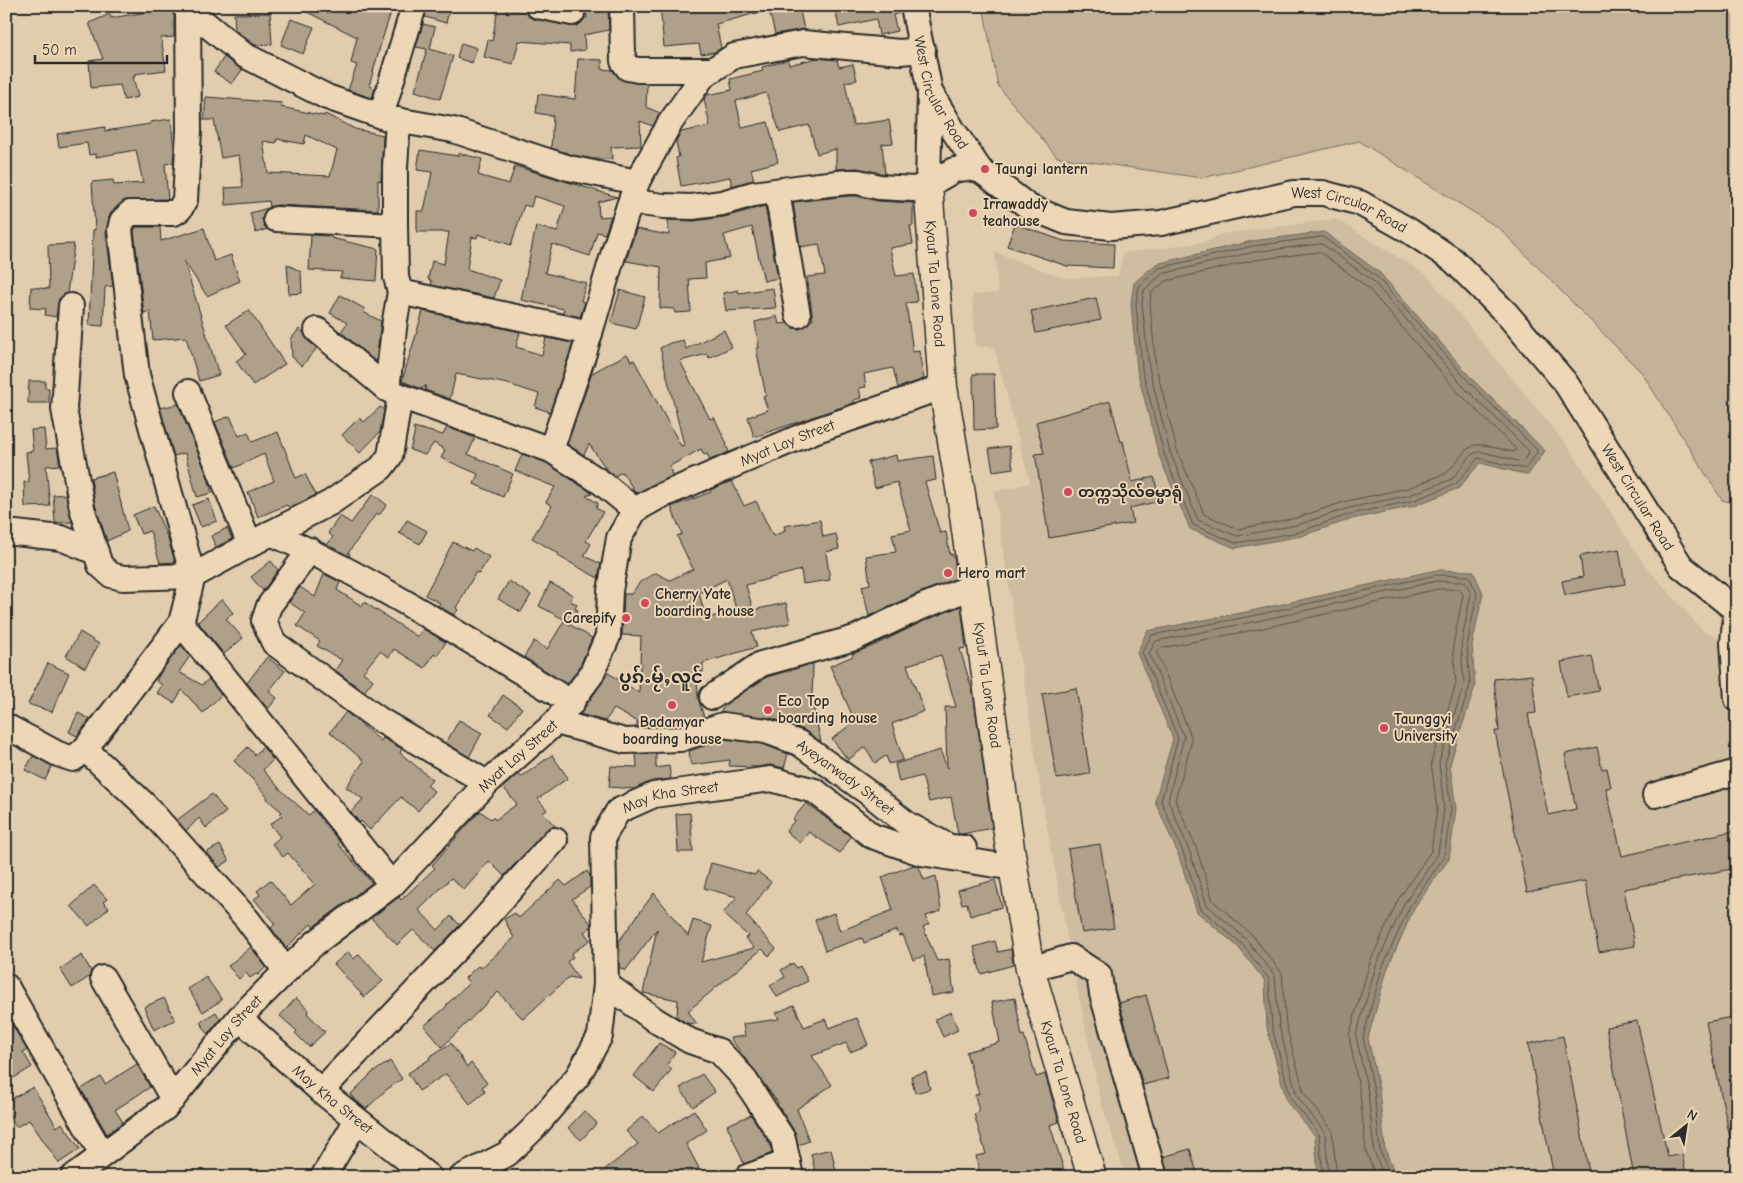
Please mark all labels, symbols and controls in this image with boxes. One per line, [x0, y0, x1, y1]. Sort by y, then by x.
scale bar [35, 32, 168, 64]
street label: West Circular Road [910, 34, 972, 153]
text: 50 m [42, 41, 77, 59]
place label: Taungi lantern [995, 160, 1088, 178]
marker: Taungi lantern [979, 163, 991, 175]
street label: West Circular Road [1291, 184, 1410, 237]
place label: Irrawaddy teahouse [982, 195, 1048, 230]
marker: Irrawaddy teahouse [967, 207, 979, 219]
street label: Kyaut Ta Lone Road [922, 220, 949, 348]
street label: Myat Lay Street [737, 415, 837, 470]
street label: West Circular Road [1597, 441, 1678, 554]
place label: တက္ကသိုလ်ဓမ္မာရုံ [1078, 482, 1182, 504]
marker: တက္ကသိုလ်ဓမ္မာရုံ [1062, 486, 1074, 498]
place label: Hero mart [958, 564, 1027, 582]
marker: Hero mart [942, 567, 954, 579]
place label: Cherry Yate boarding house [655, 585, 754, 620]
marker: Cherry Yate boarding house [639, 597, 651, 609]
place label: Carepify [563, 609, 616, 627]
marker: Carepify [620, 612, 632, 624]
street label: Kyaut Ta Lone Road [970, 621, 1005, 749]
district label: ပွၵ်ႉမႂ်ႇလူင် [619, 665, 703, 692]
place label: Eco Top boarding house [778, 692, 877, 727]
marker: Badamyar boarding house [666, 699, 678, 711]
marker: Eco Top boarding house [762, 704, 774, 716]
place label: Taunggyi University [1394, 710, 1457, 745]
place label: Badamyar boarding house [622, 713, 722, 748]
street label: Myat Lay Street [474, 715, 562, 796]
marker: Taunggyi University [1378, 722, 1390, 734]
street label: Ayeyarwady Street [793, 735, 898, 819]
street label: May Kha Street [619, 777, 720, 817]
street label: Myat Lay Street [186, 991, 266, 1079]
street label: Kyaut Ta Lone Road [1037, 1018, 1090, 1146]
street label: May Kha Street [289, 1061, 377, 1138]
north arrow [1660, 1100, 1710, 1150]
text: N [1684, 1106, 1700, 1125]

